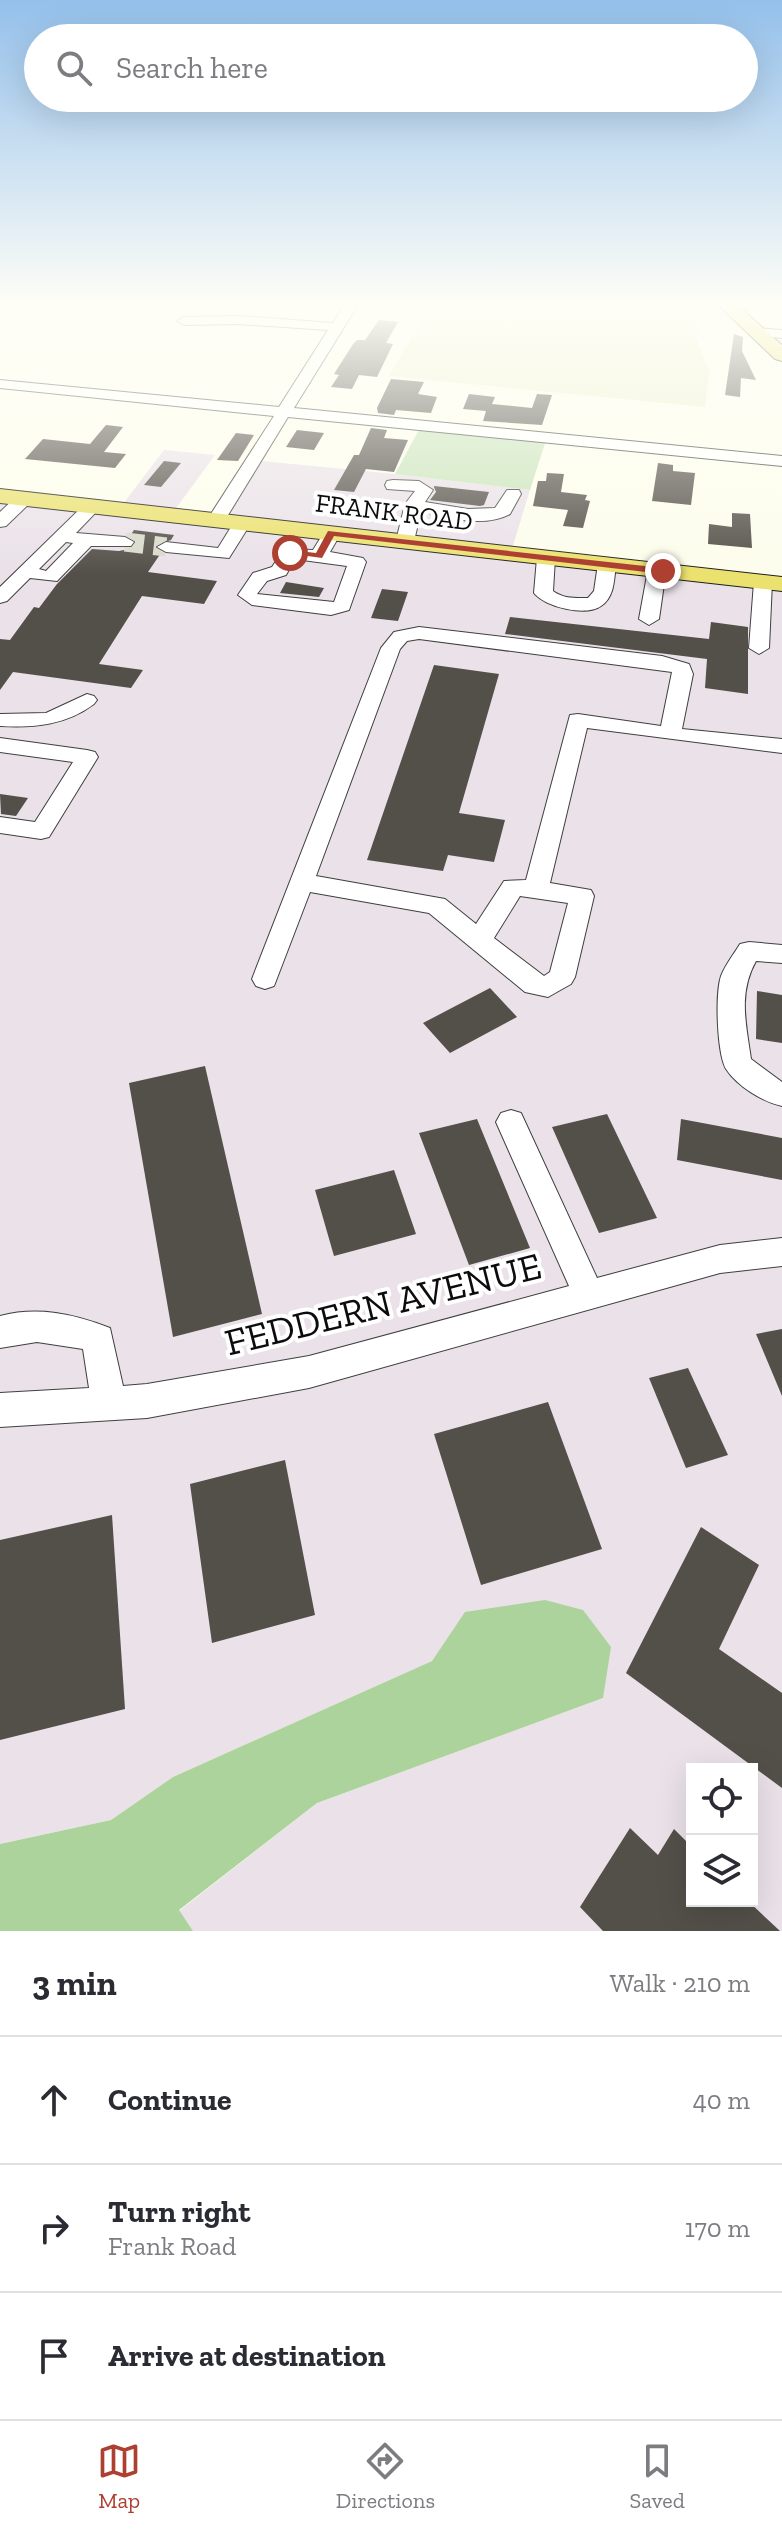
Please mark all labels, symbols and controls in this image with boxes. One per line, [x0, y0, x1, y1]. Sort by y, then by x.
search box [24, 24, 758, 112]
icon: search [52, 46, 96, 90]
text: Search here [116, 50, 268, 86]
street label: FRANK ROAD [314, 486, 474, 538]
route start [272, 535, 308, 571]
route end [645, 553, 681, 589]
street label: FEDDERN AVENUE [220, 1242, 546, 1366]
map controls [686, 1763, 758, 1907]
button: locate [686, 1763, 758, 1835]
button: layers [686, 1835, 758, 1907]
text: 3 min [32, 1963, 117, 2004]
text: Walk · 210 m [610, 1967, 750, 1999]
icon: ahead [32, 2078, 76, 2122]
text: Continue [108, 2082, 232, 2118]
text: 40 m [693, 2084, 750, 2116]
text: Turn right [108, 2194, 250, 2230]
icon: right [32, 2206, 76, 2250]
text: 170 m [685, 2212, 750, 2244]
text: Frank Road [108, 2230, 236, 2262]
icon: arrive [32, 2334, 76, 2378]
text: Arrive at destination [108, 2338, 385, 2374]
tab: Map [97, 2439, 141, 2514]
tab: Directions [336, 2439, 435, 2514]
tab: Saved [630, 2439, 685, 2514]

